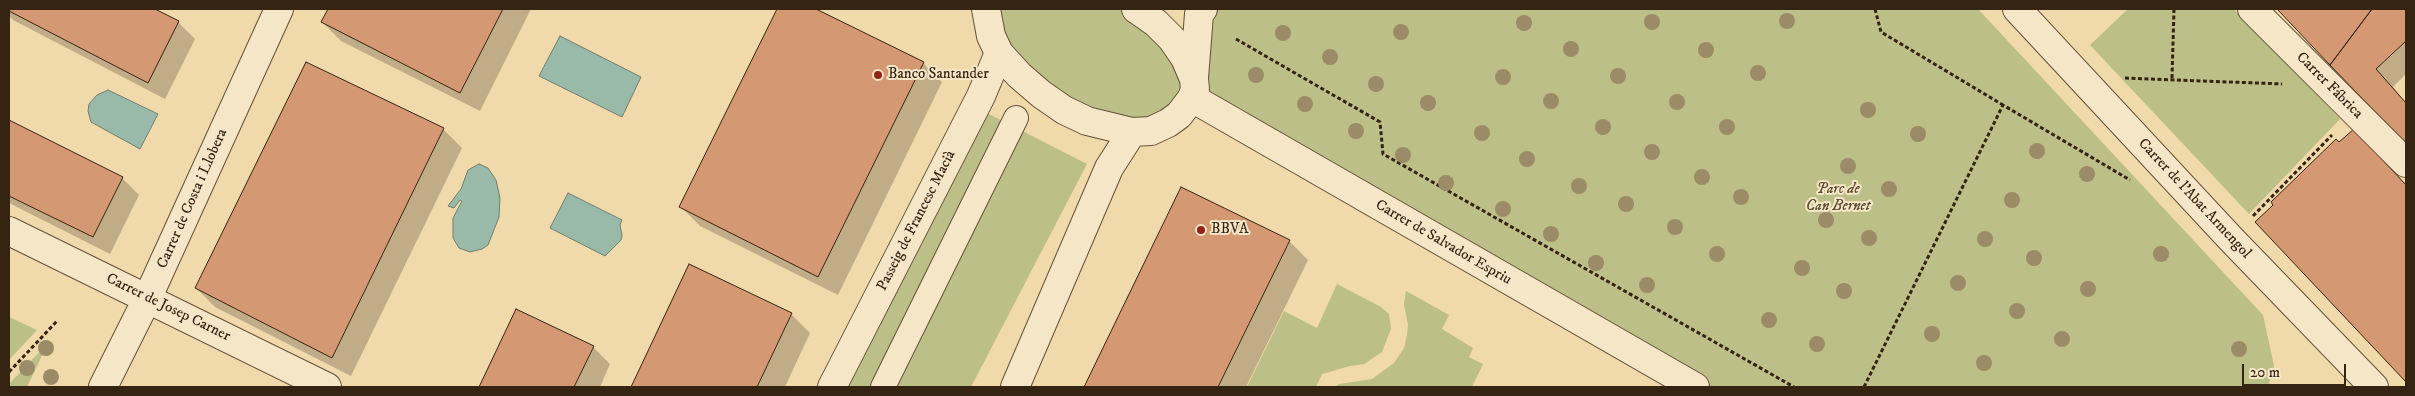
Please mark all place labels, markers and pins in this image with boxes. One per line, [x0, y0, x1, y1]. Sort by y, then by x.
place label: Banco Santander [888, 66, 989, 84]
marker: Banco Santander [872, 69, 884, 81]
place label: BBVA [1211, 221, 1248, 239]
marker: BBVA [1195, 224, 1207, 236]

